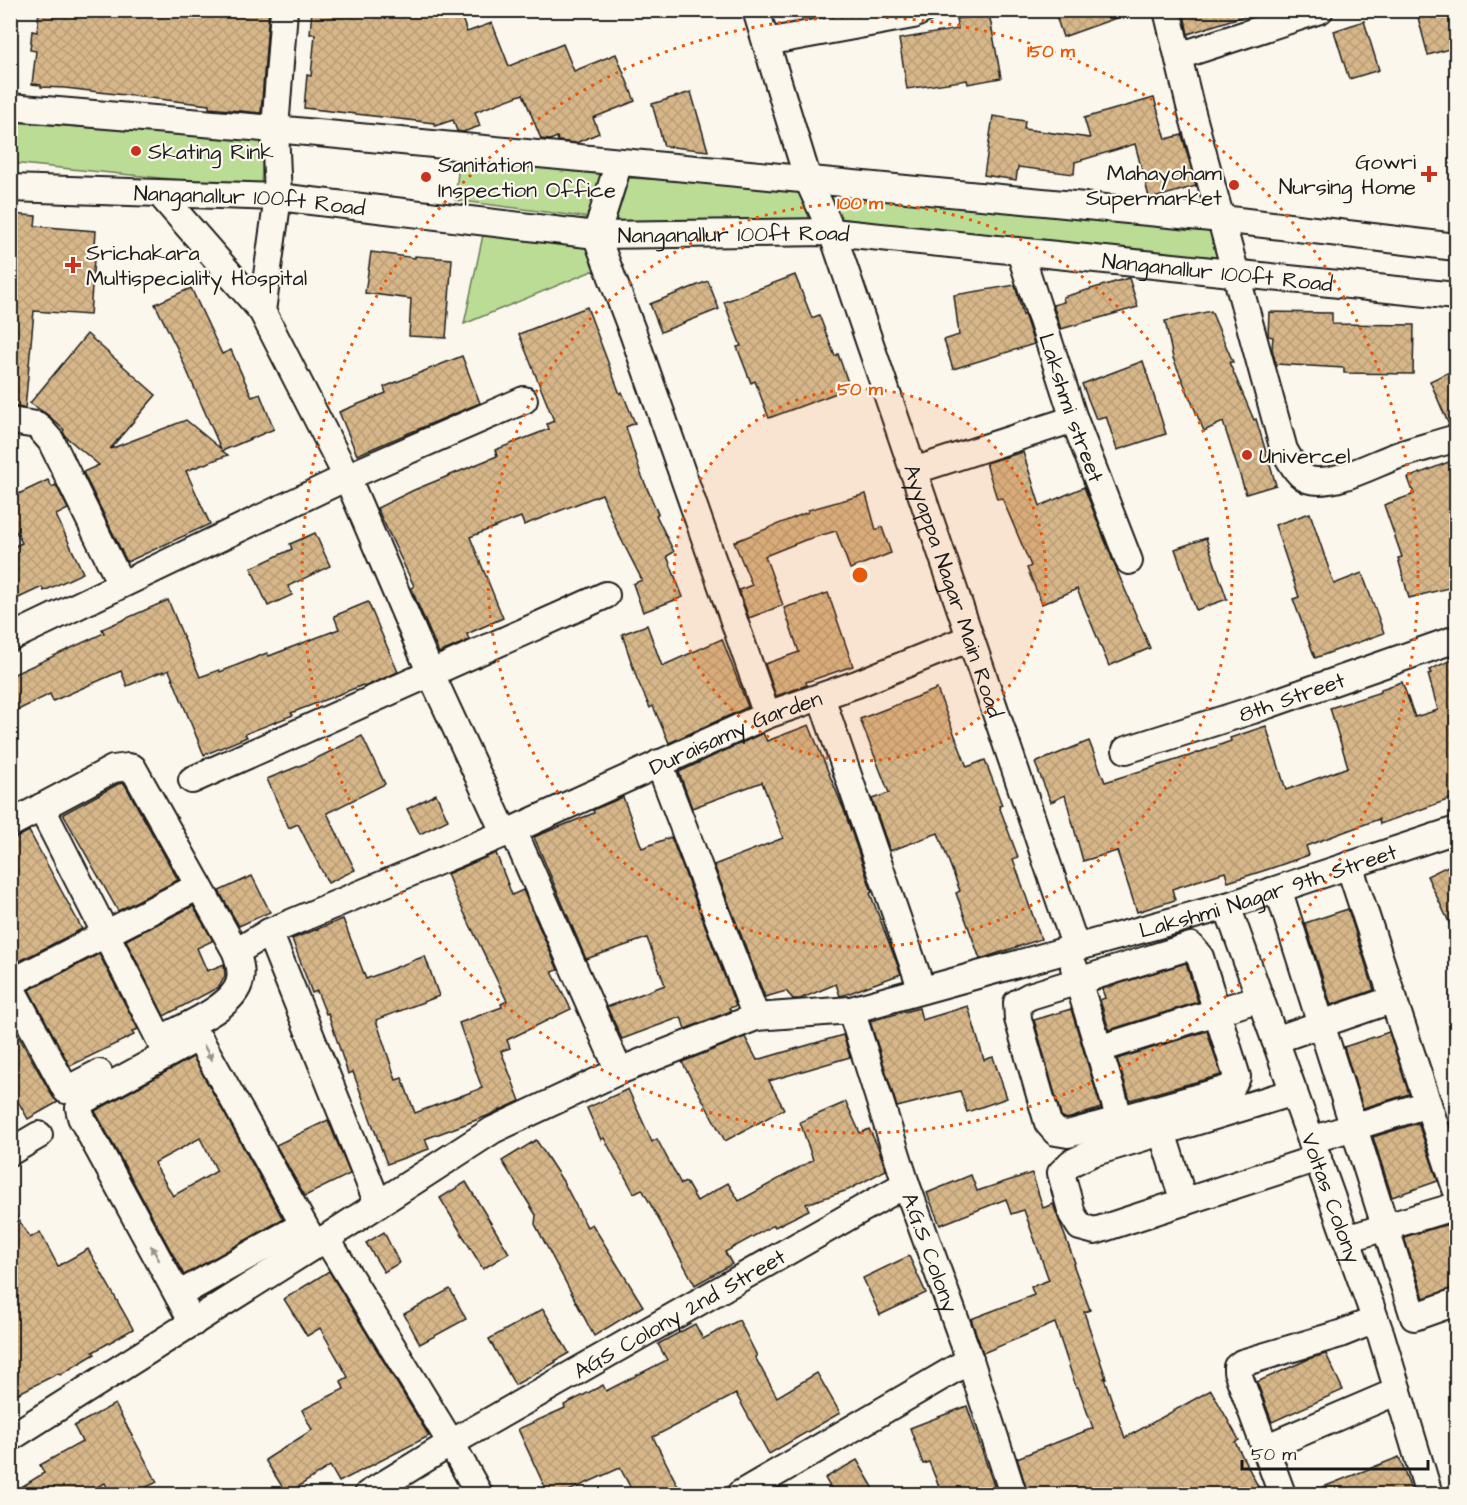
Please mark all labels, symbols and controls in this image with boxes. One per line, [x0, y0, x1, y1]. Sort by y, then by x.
text: 150 m [1027, 39, 1076, 64]
place label: Skating Rink [148, 137, 274, 169]
marker: Skating Rink [129, 144, 143, 158]
place label: Gowri Nursing Home [1279, 147, 1416, 204]
place label: Sanitation Inspection Office [438, 150, 616, 206]
place label: Mahayoham Supermarket [1086, 158, 1222, 214]
marker: Gowri Nursing Home [1420, 165, 1438, 183]
marker: Sanitation Inspection Office [419, 170, 433, 184]
street label: Nanganallur 100ft Road [133, 178, 367, 224]
marker: Mahayoham Supermarket [1227, 178, 1241, 192]
text: 100 m [837, 191, 884, 216]
street label: Nanganallur 100ft Road [618, 218, 851, 252]
place label: Srichakara Multispeciality Hospital [86, 238, 307, 295]
street label: Nanganallur 100ft Road [1101, 246, 1334, 300]
marker: Srichakara Multispeciality Hospital [64, 256, 82, 274]
street label: Lakshmi street [1030, 330, 1111, 487]
text: 50 m [837, 377, 884, 402]
place label: Univercel [1259, 441, 1350, 472]
marker: Univercel [1240, 448, 1254, 462]
street label: Ayyappa Nagar Main Road [895, 460, 1010, 722]
centre of rings [850, 565, 870, 585]
street label: 8th Street [1235, 665, 1350, 731]
street label: Duraisamy Garden [644, 683, 826, 783]
street label: Lakshmi Nagar 9th Street [1136, 837, 1401, 947]
one-way arrow [203, 1045, 213, 1062]
street label: Voltas Colony [1293, 1129, 1368, 1268]
street label: A.G.S Colony [893, 1188, 965, 1317]
street label: AGS Colony 2nd Street [568, 1242, 792, 1387]
one-way arrow [150, 1244, 160, 1261]
scale bar [1242, 1433, 1428, 1471]
text: 50 m [1251, 1442, 1296, 1467]

